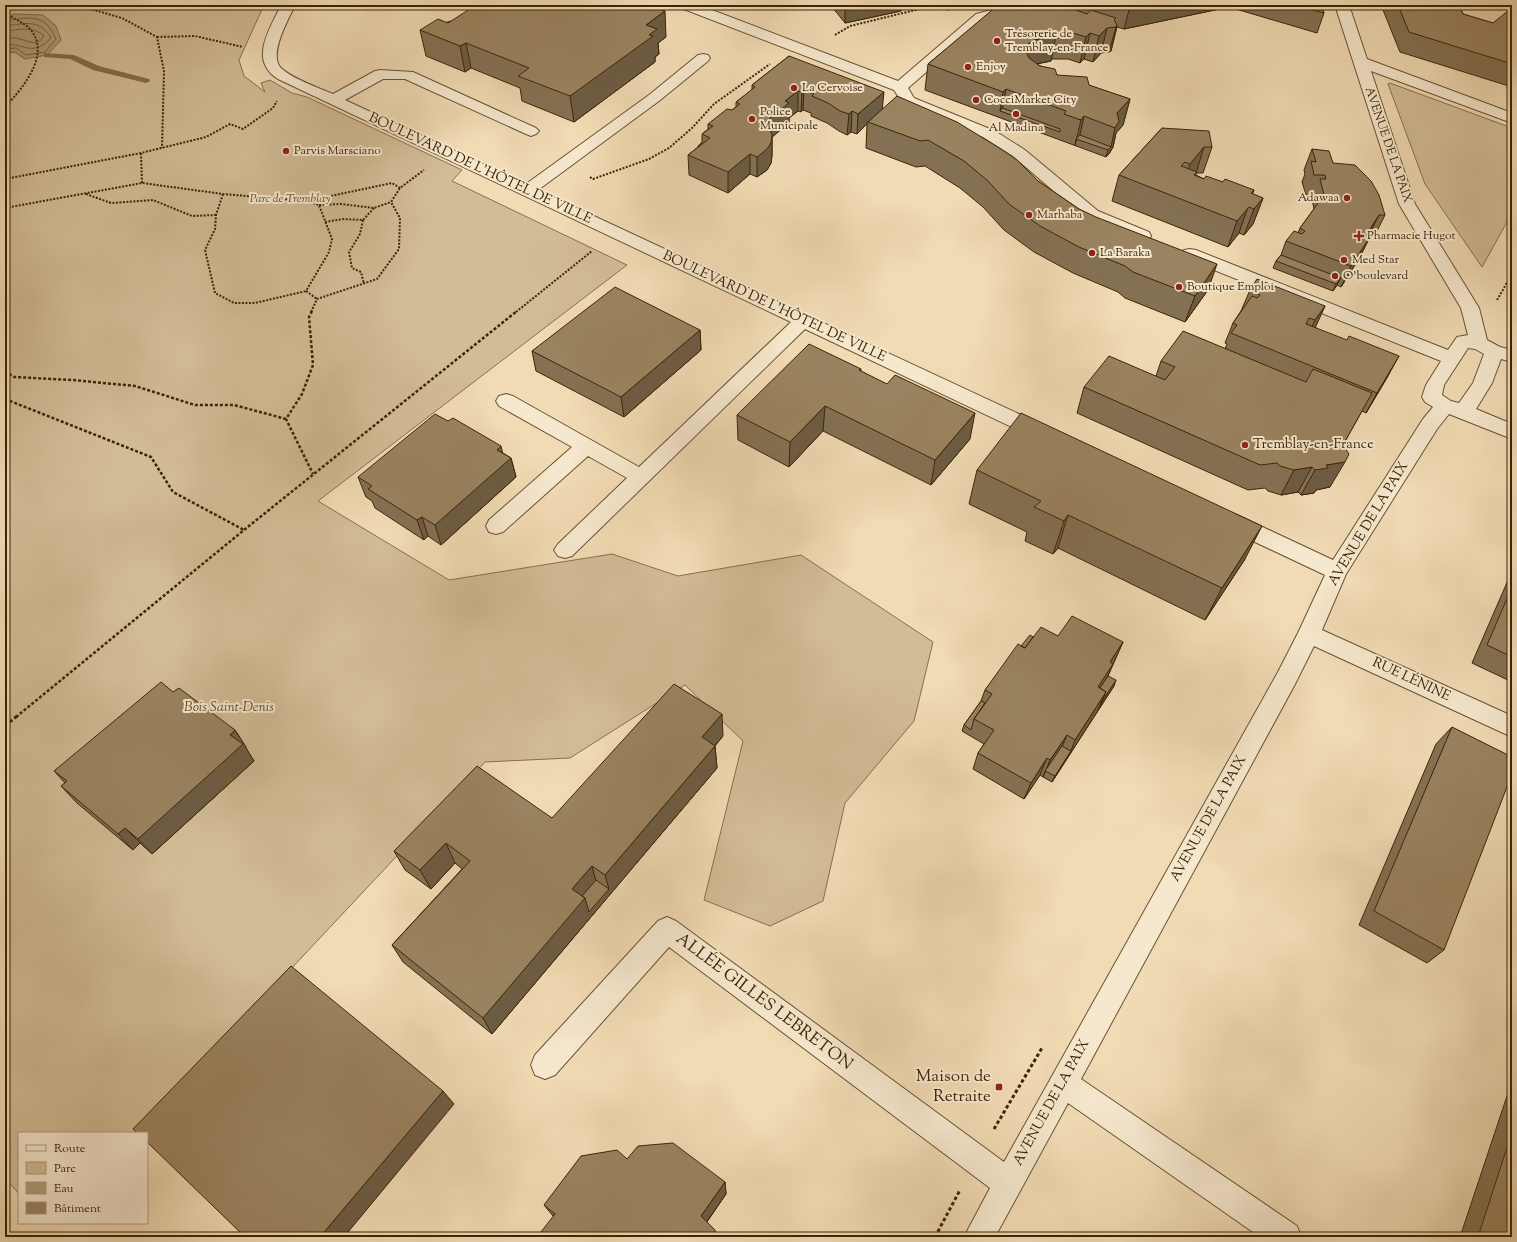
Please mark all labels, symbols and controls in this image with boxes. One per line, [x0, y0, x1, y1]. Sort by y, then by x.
place label: Trésorerie de Tremblay-en-France [1005, 25, 1109, 57]
marker: Trésorerie de Tremblay-en-France [992, 36, 1002, 46]
place label: Enjoy [976, 58, 1006, 76]
marker: Enjoy [963, 62, 973, 72]
place label: La Cervoise [802, 79, 863, 97]
marker: La Cervoise [789, 83, 799, 93]
street label: AVENUE DE LA PAIX [1360, 85, 1416, 205]
place label: CocciMarket City [984, 91, 1076, 109]
marker: CocciMarket City [971, 95, 981, 105]
place label: Police Municipale [760, 103, 818, 135]
street label: BOULEVARD DE L'HÔTEL DE VILLE [365, 108, 596, 230]
marker: Al Madina [1011, 109, 1021, 119]
marker: Police Municipale [747, 114, 757, 124]
place label: Al Madina [989, 119, 1044, 137]
place label: Parvis Marsciano [294, 142, 381, 160]
marker: Parvis Marsciano [281, 146, 291, 156]
place label: Adawaa [1298, 189, 1339, 207]
park label: Parc de Tremblay [250, 190, 330, 208]
marker: Adawaa [1342, 193, 1352, 203]
place label: Marhaba [1037, 206, 1083, 224]
marker: Marhaba [1024, 210, 1034, 220]
place label: Pharmacie Hugot [1367, 227, 1456, 245]
marker: Pharmacie Hugot [1354, 231, 1364, 241]
place label: La Baraka [1100, 244, 1151, 262]
street label: BOULEVARD DE L'HÔTEL DE VILLE [659, 246, 890, 368]
marker: La Baraka [1087, 248, 1097, 258]
place label: Med Star [1352, 251, 1399, 269]
marker: Med Star [1339, 255, 1349, 265]
place label: O'boulevard [1343, 267, 1408, 285]
marker: O'boulevard [1330, 271, 1340, 281]
place label: Boutique Emploi [1187, 278, 1275, 296]
marker: Boutique Emploi [1174, 282, 1184, 292]
place label: Tremblay-en-France [1253, 435, 1374, 455]
marker: Tremblay-en-France [1240, 440, 1250, 450]
street label: AVENUE DE LA PAIX [1324, 458, 1414, 590]
street label: RUE LÉNINE [1369, 653, 1454, 707]
park label: Bois Saint-Denis [184, 698, 274, 718]
street label: AVENUE DE LA PAIX [1166, 752, 1252, 886]
street label: ALLÉE GILLES LEBRETON [671, 927, 857, 1077]
street label: AVENUE DE LA PAIX [1009, 1036, 1095, 1170]
place label: Maison de Retraite [916, 1065, 991, 1109]
marker: Maison de Retraite [994, 1082, 1004, 1092]
legend [18, 1132, 148, 1224]
text: Route [54, 1140, 86, 1158]
text: Parc [54, 1160, 76, 1178]
text: Eau [54, 1180, 74, 1198]
text: Bâtiment [54, 1200, 101, 1218]

